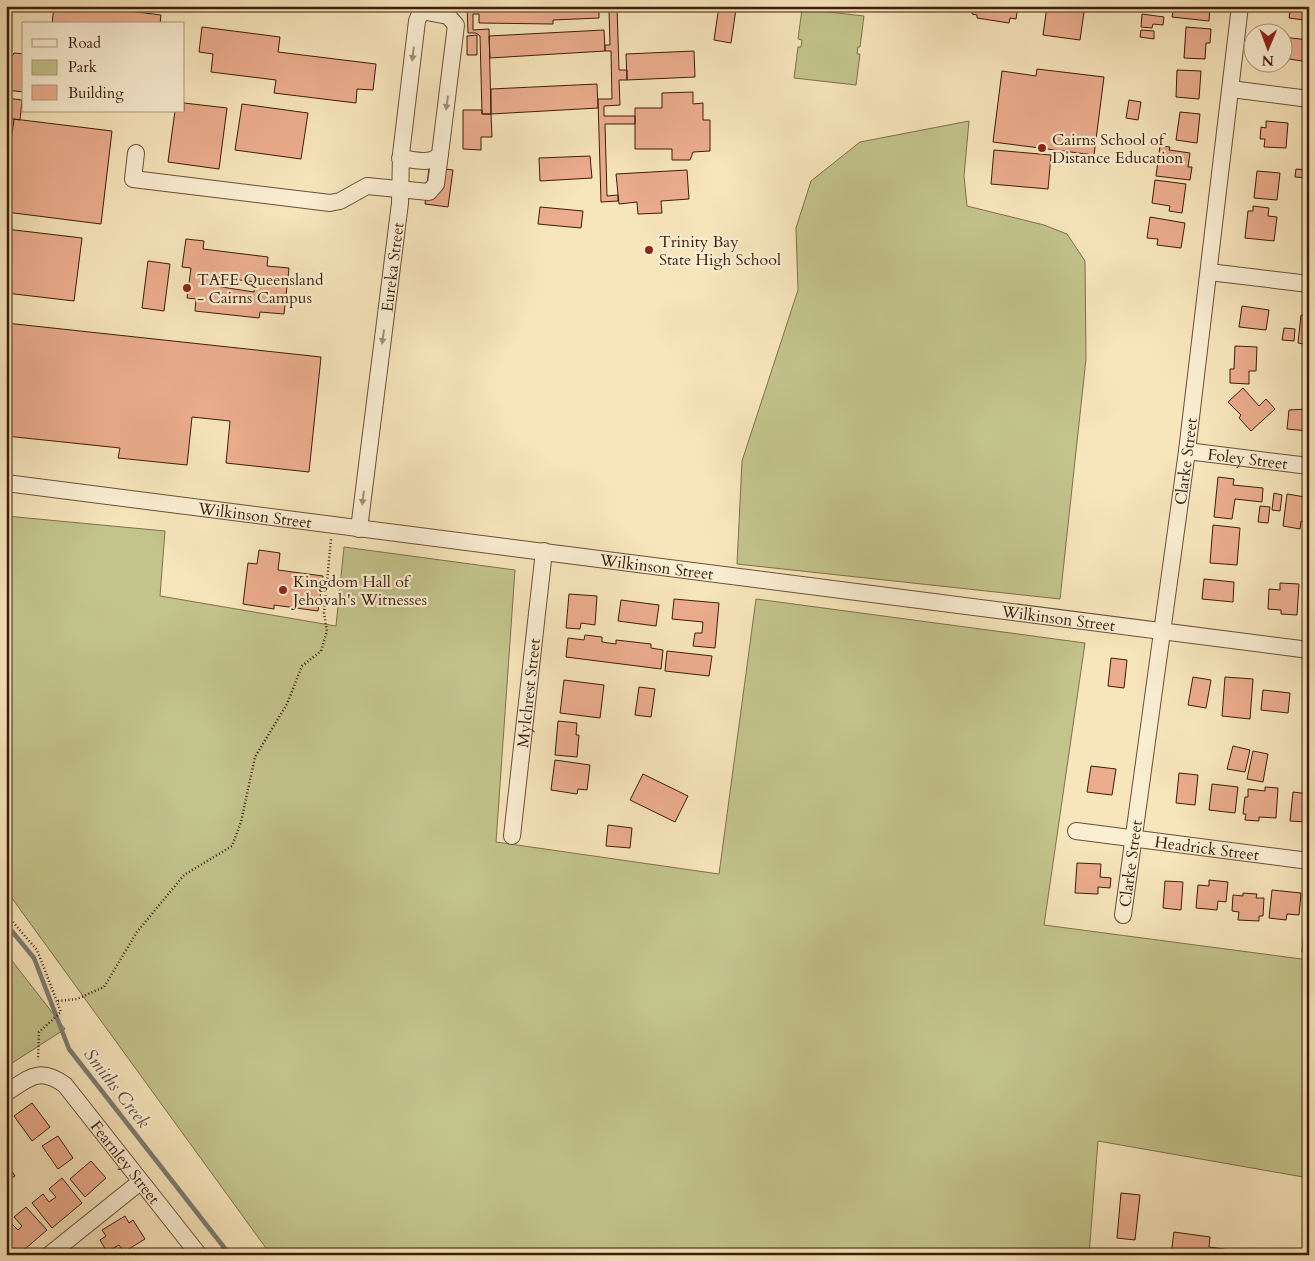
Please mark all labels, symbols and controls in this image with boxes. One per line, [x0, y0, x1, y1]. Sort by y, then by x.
legend [22, 22, 185, 112]
north arrow [1242, 22, 1292, 72]
text: Road [68, 33, 101, 53]
one-way arrow [409, 46, 417, 62]
text: N [1262, 51, 1274, 70]
text: Park [68, 57, 97, 77]
text: Building [68, 83, 124, 103]
one-way arrow [443, 95, 451, 111]
place label: Cairns School of Distance Education [1052, 129, 1183, 169]
marker: Cairns School of Distance Education [1036, 142, 1048, 154]
street label: Eureka Street [376, 221, 409, 313]
place label: Trinity Bay State High School [659, 231, 781, 271]
marker: Trinity Bay State High School [643, 244, 655, 256]
place label: TAFE Queensland - Cairns Campus [197, 269, 324, 309]
marker: TAFE Queensland - Cairns Campus [181, 282, 193, 294]
one-way arrow [379, 329, 387, 345]
street label: Clarke Street [1170, 417, 1203, 506]
street label: Foley Street [1206, 444, 1289, 475]
one-way arrow [359, 490, 367, 506]
street label: Wilkinson Street [196, 498, 313, 534]
street label: Wilkinson Street [597, 549, 715, 586]
place label: Kingdom Hall of Jehovah's Witnesses [291, 571, 427, 611]
marker: Kingdom Hall of Jehovah's Witnesses [277, 584, 289, 596]
street label: Wilkinson Street [999, 601, 1116, 637]
street label: Mylchrest Street [512, 637, 546, 749]
street label: Clarke Street [1114, 819, 1148, 909]
street label: Headrick Street [1153, 831, 1260, 866]
water label: Smiths Creek [77, 1043, 156, 1134]
street label: Fearnley Street [85, 1116, 165, 1209]

